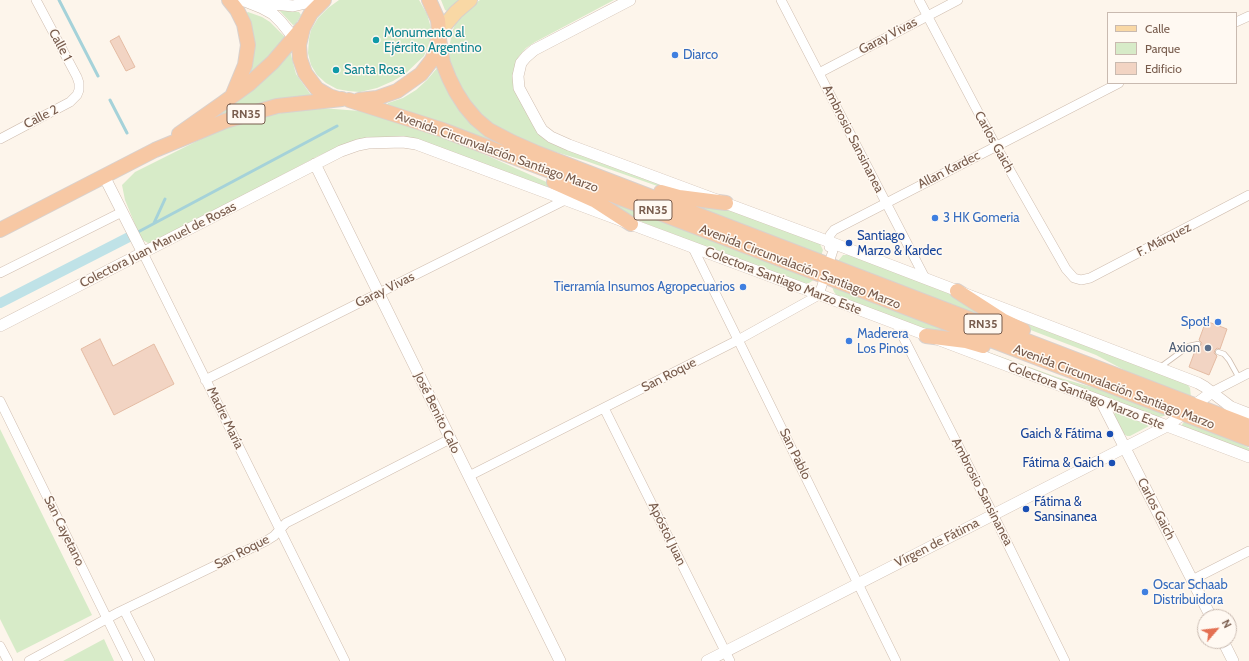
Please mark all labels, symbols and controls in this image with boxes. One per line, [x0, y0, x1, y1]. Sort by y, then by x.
legend [1107, 12, 1237, 84]
street label: Garay Vivas [856, 14, 920, 58]
text: Calle [1145, 21, 1170, 36]
place label: Monumento al Ejército Argentino [384, 25, 482, 56]
street label: Calle 1 [45, 26, 75, 64]
marker: Monumento al Ejército Argentino [371, 35, 381, 45]
text: Parque [1145, 41, 1180, 56]
place label: Diarco [683, 47, 718, 63]
marker: Diarco [670, 50, 680, 60]
text: Edificio [1145, 61, 1182, 76]
place label: Santa Rosa [344, 62, 405, 78]
marker: Santa Rosa [331, 65, 341, 75]
street label: Ambrosio Sansinanea [819, 83, 887, 195]
street label: Calle 2 [21, 102, 61, 132]
road number: RN35 [227, 104, 265, 124]
street label: Avenida Circunvalación Santiago Marzo [394, 108, 600, 196]
street label: Carlos Gaich [971, 109, 1017, 175]
street label: Allan Kardec [915, 148, 983, 192]
street label: Colectora Juan Manuel de Rosas [77, 199, 239, 291]
road number: RN35 [634, 200, 672, 220]
place label: 3 HK Gomeria [943, 210, 1019, 226]
marker: 3 HK Gomeria [930, 213, 940, 223]
street label: F. Márquez [1134, 220, 1194, 260]
street label: Avenida Circunvalación Santiago Marzo [697, 221, 903, 313]
place label: Santiago Marzo & Kardec [857, 228, 942, 259]
marker: Santiago Marzo & Kardec [844, 238, 854, 248]
street label: Colectora Santiago Marzo Este [702, 244, 864, 318]
street label: Garay Vivas [353, 269, 417, 311]
place label: Tierramía Insumos Agropecuarios [554, 279, 735, 295]
marker: Tierramía Insumos Agropecuarios [738, 282, 748, 292]
road number: RN35 [964, 314, 1002, 334]
place label: Spot! [1181, 314, 1210, 330]
marker: Spot! [1213, 317, 1223, 327]
place label: Maderera Los Pinos [857, 326, 909, 357]
marker: Maderera Los Pinos [844, 336, 854, 346]
place label: Axion [1169, 340, 1200, 356]
street label: Avenida Circunvalación Santiago Marzo [1011, 341, 1217, 433]
marker: Axion [1203, 343, 1213, 353]
street label: San Roque [639, 355, 699, 395]
street label: Colectora Santiago Marzo Este [1005, 359, 1167, 433]
street label: José Benito Calo [411, 370, 463, 456]
street label: Madre María [203, 384, 247, 452]
street label: San Pablo [776, 426, 814, 482]
place label: Gaich & Fátima [1021, 426, 1102, 442]
marker: Gaich & Fátima [1105, 429, 1115, 439]
street label: Ambrosio Sansinanea [948, 436, 1016, 548]
place label: Fátima & Gaich [1023, 455, 1104, 471]
marker: Fátima & Gaich [1107, 458, 1117, 468]
street label: Carlos Gaich [1134, 475, 1178, 543]
street label: San Cayetano [40, 493, 88, 569]
place label: Fátima & Sansinanea [1034, 494, 1097, 525]
street label: Apóstol Juan [645, 500, 689, 568]
marker: Fátima & Sansinanea [1021, 504, 1031, 514]
street label: Vírgen de Fátima [892, 515, 982, 571]
street label: San Roque [212, 532, 272, 572]
place label: Oscar Schaab Distribuidora [1153, 577, 1228, 608]
marker: Oscar Schaab Distribuidora [1140, 587, 1150, 597]
north arrow [1197, 609, 1237, 649]
text: N [1219, 617, 1235, 631]

